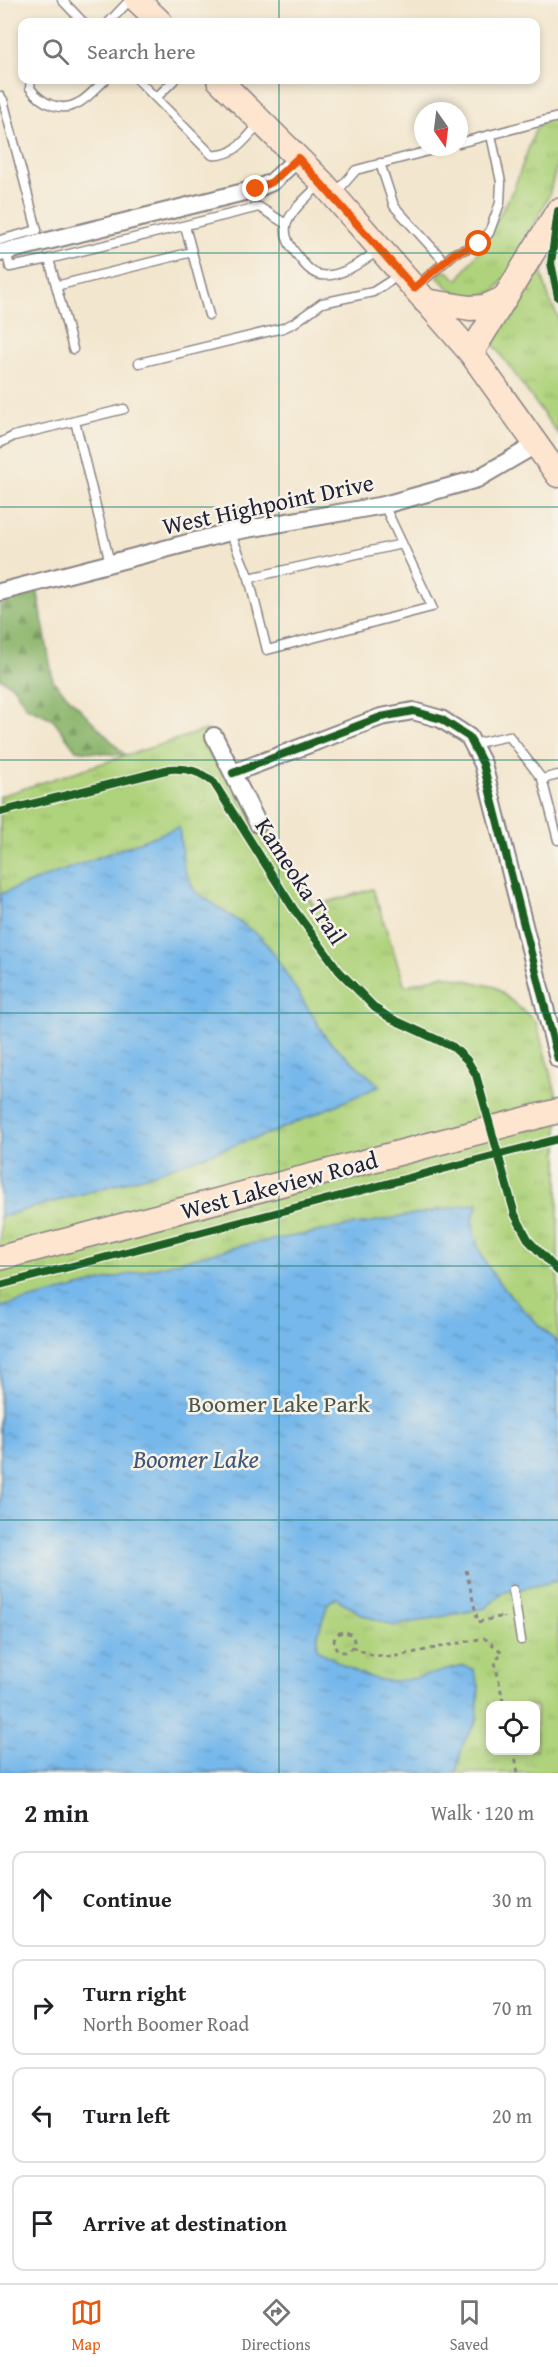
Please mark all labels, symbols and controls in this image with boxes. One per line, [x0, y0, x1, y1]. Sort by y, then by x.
search box [18, 18, 540, 84]
icon: search [39, 35, 72, 68]
text: Search here [87, 35, 196, 67]
north arrow [414, 102, 468, 156]
route end [242, 175, 268, 201]
route start [465, 230, 491, 256]
street label: West Highpoint Drive [159, 465, 377, 543]
street label: Kameoka Trail [247, 810, 355, 952]
street label: West Lakeview Road [177, 1142, 382, 1228]
park label: Boomer Lake Park [188, 1386, 371, 1421]
water label: Boomer Lake [132, 1439, 259, 1478]
map controls [486, 1701, 540, 1755]
button: locate [486, 1701, 540, 1755]
text: 2 min [24, 1793, 89, 1832]
text: Walk · 120 m [431, 1798, 534, 1827]
icon: ahead [26, 1883, 59, 1916]
text: Continue [83, 1883, 172, 1915]
text: 30 m [492, 1885, 532, 1914]
text: Turn right [83, 1977, 186, 2009]
icon: right [26, 1991, 59, 2024]
text: 70 m [492, 1993, 532, 2022]
text: North Boomer Road [83, 2009, 249, 2038]
icon: left [26, 2099, 59, 2132]
text: Turn left [83, 2099, 170, 2131]
text: 20 m [492, 2101, 532, 2130]
icon: arrive [26, 2207, 59, 2240]
text: Arrive at destination [83, 2207, 287, 2239]
tab: Map [70, 2296, 103, 2356]
tab: Directions [242, 2296, 311, 2356]
tab: Saved [450, 2296, 488, 2356]

